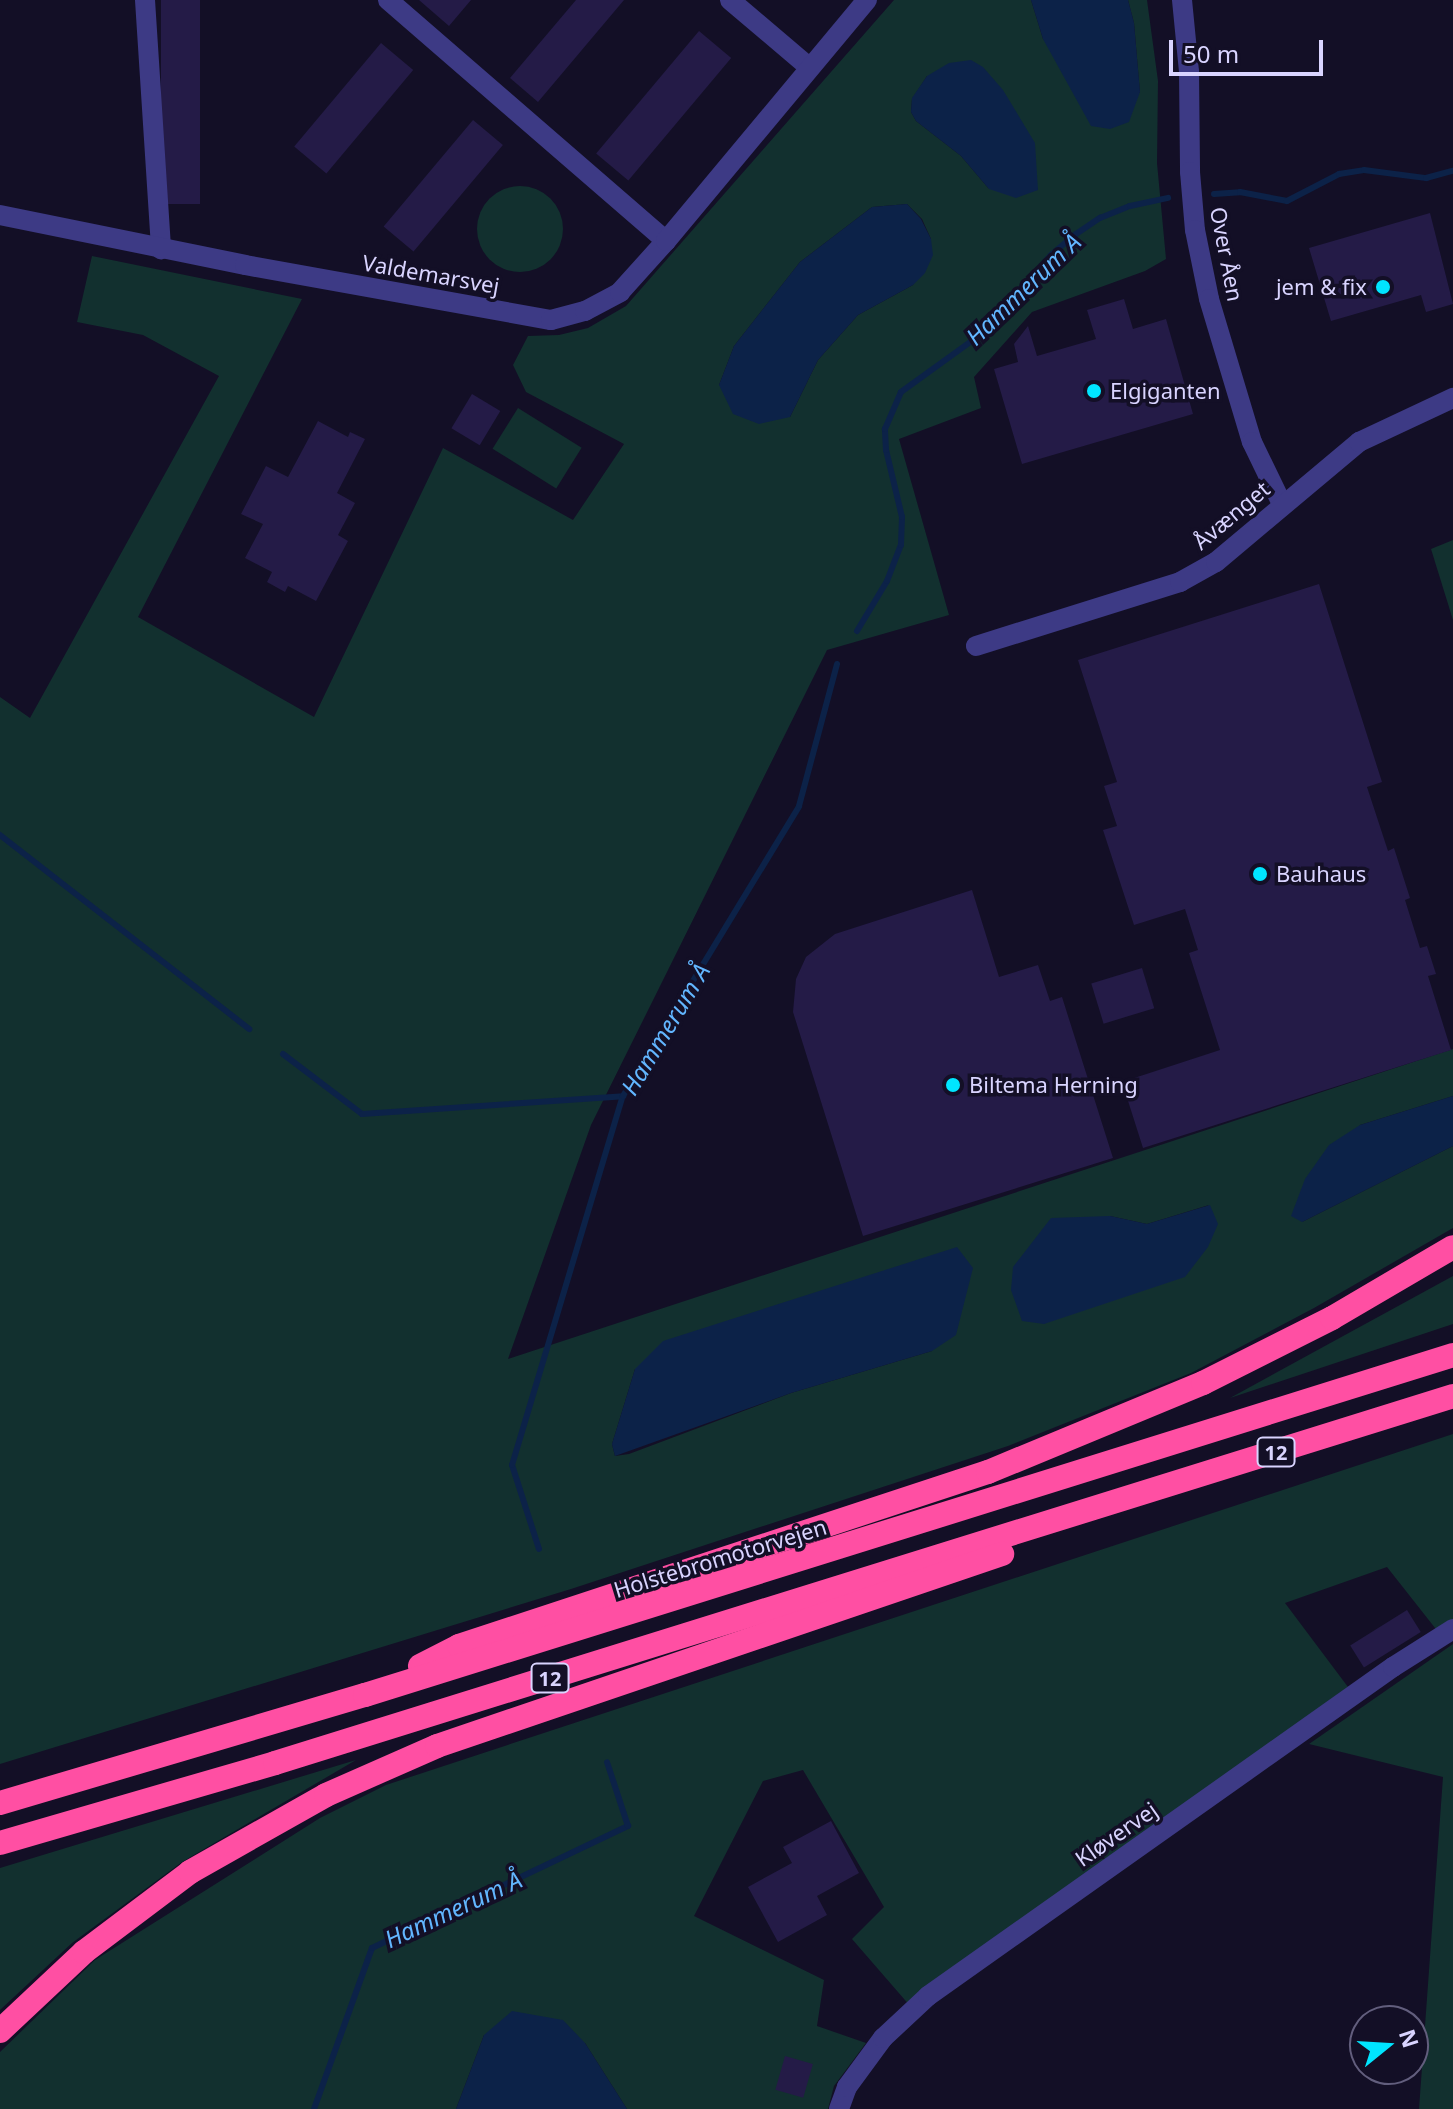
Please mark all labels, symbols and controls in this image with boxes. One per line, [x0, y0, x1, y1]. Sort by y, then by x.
scale bar [1173, 24, 1327, 74]
text: 50 m [1183, 37, 1239, 70]
street label: Over Åen [1205, 205, 1249, 303]
water label: Hammerum Å [960, 227, 1086, 351]
street label: Valdemarsvej [361, 249, 501, 299]
place label: jem & fix [1276, 274, 1367, 300]
marker: jem & fix [1374, 278, 1392, 296]
place label: Elgiganten [1110, 378, 1221, 404]
marker: Elgiganten [1085, 382, 1103, 400]
street label: Åvænget [1187, 475, 1275, 555]
place label: Bauhaus [1276, 861, 1366, 887]
marker: Bauhaus [1251, 865, 1269, 883]
water label: Hammerum Å [615, 958, 715, 1100]
place label: Biltema Herning [969, 1072, 1138, 1098]
marker: Biltema Herning [944, 1076, 962, 1094]
road number: 12 [1256, 1436, 1296, 1468]
street label: Holstebromotorvejen [610, 1513, 830, 1603]
road number: 12 [530, 1662, 570, 1694]
street label: Kløvervej [1070, 1796, 1162, 1872]
water label: Hammerum Å [380, 1865, 526, 1953]
north arrow [1349, 2005, 1429, 2085]
text: N [1393, 2025, 1427, 2051]

